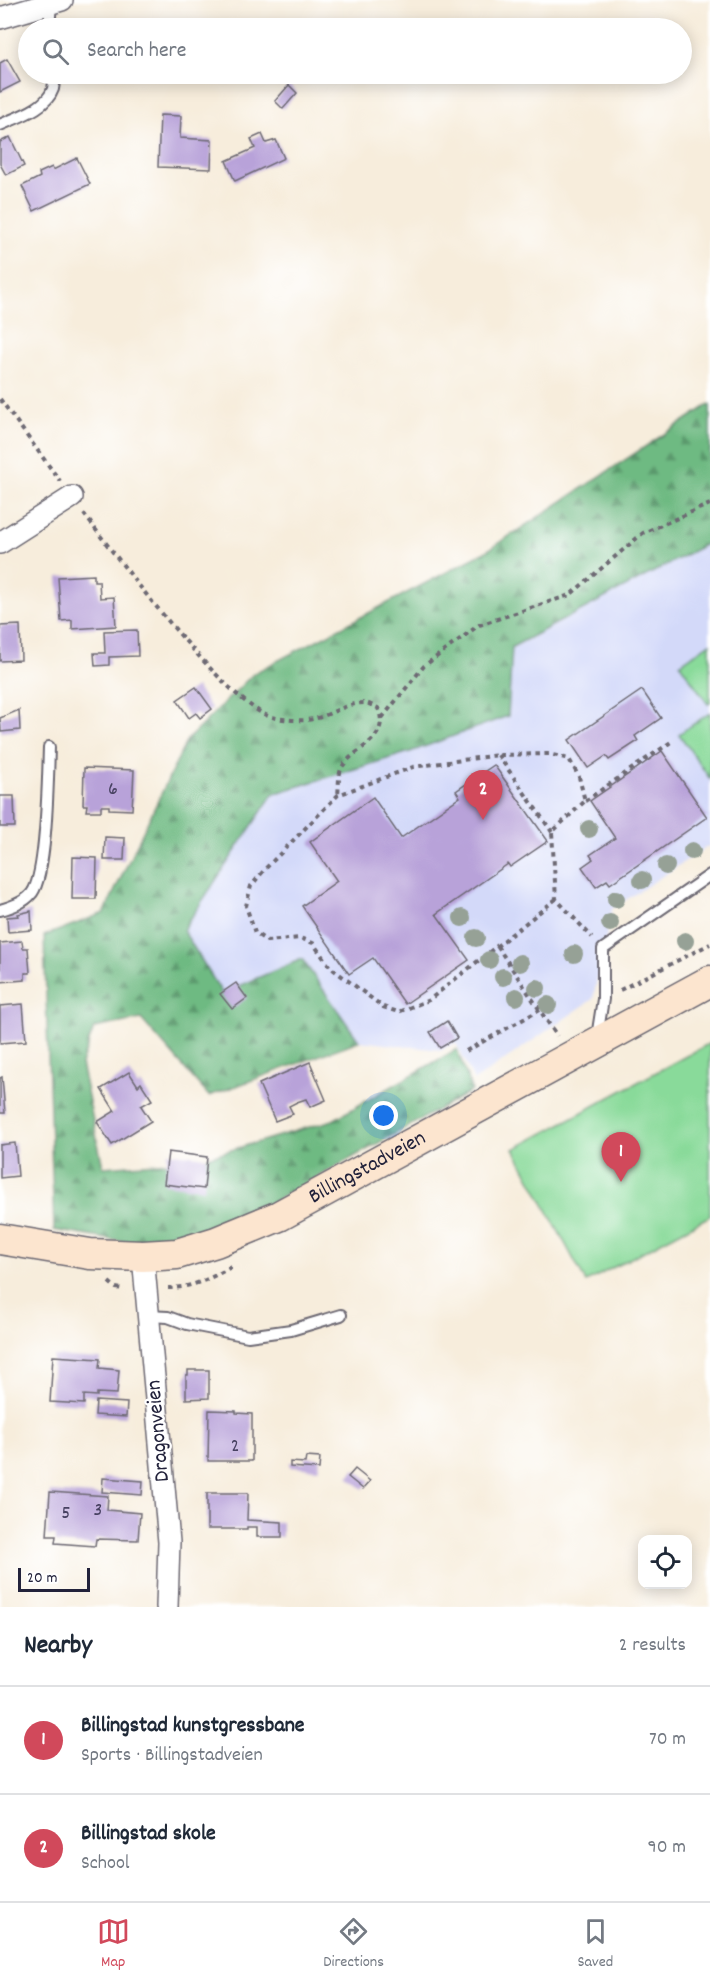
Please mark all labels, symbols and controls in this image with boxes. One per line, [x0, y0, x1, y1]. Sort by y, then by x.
search box [18, 18, 692, 84]
icon: search [39, 35, 72, 68]
text: Search here [87, 36, 186, 67]
pin: 2 [464, 770, 502, 820]
house number: 6 [108, 776, 118, 804]
your location [369, 1101, 398, 1130]
street label: Billingstadveien [303, 1123, 432, 1212]
pin: 1 [602, 1132, 640, 1182]
street label: Dragonveien [139, 1379, 179, 1483]
house number: 2 [231, 1433, 239, 1461]
house number: 3 [94, 1497, 102, 1525]
house number: 5 [61, 1500, 71, 1528]
map controls [638, 1535, 692, 1589]
button: locate [638, 1535, 692, 1589]
scale bar [18, 1565, 90, 1592]
text: 20 m [27, 1567, 57, 1590]
text: Nearby [24, 1628, 92, 1665]
text: 2 results [619, 1632, 686, 1660]
text: Billingstad kunstgressbane [81, 1711, 305, 1742]
text: 1 [41, 1726, 46, 1754]
text: 70 m [649, 1726, 686, 1754]
text: Sports · Billingstadveien [81, 1742, 263, 1770]
text: Billingstad skole [81, 1819, 216, 1850]
text: 2 [39, 1834, 48, 1862]
text: 90 m [648, 1834, 686, 1862]
text: School [81, 1850, 130, 1878]
tab: Map [97, 1915, 130, 1974]
tab: Directions [323, 1915, 384, 1974]
tab: Saved [577, 1915, 613, 1974]

